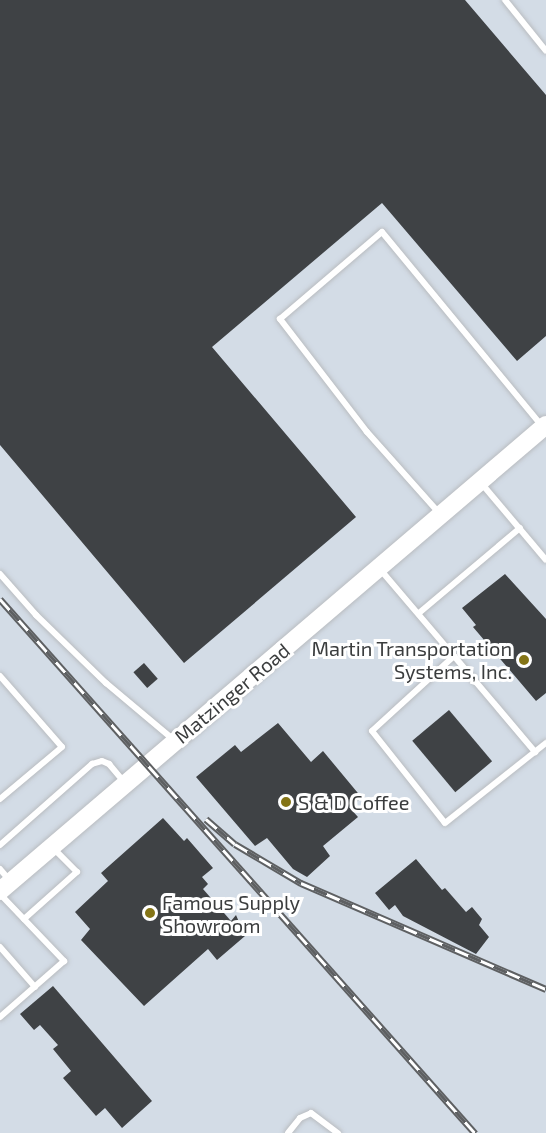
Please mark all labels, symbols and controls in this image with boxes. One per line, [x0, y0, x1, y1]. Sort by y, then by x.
place label: Martin Transportation Systems, Inc. [311, 636, 512, 683]
street label: Matzinger Road [169, 638, 295, 748]
marker: Martin Transportation Systems, Inc. [517, 653, 531, 667]
place label: S & D Coffee [298, 790, 410, 814]
marker: S & D Coffee [279, 795, 293, 809]
place label: Famous Supply Showroom [162, 890, 300, 937]
marker: Famous Supply Showroom [143, 906, 157, 920]

